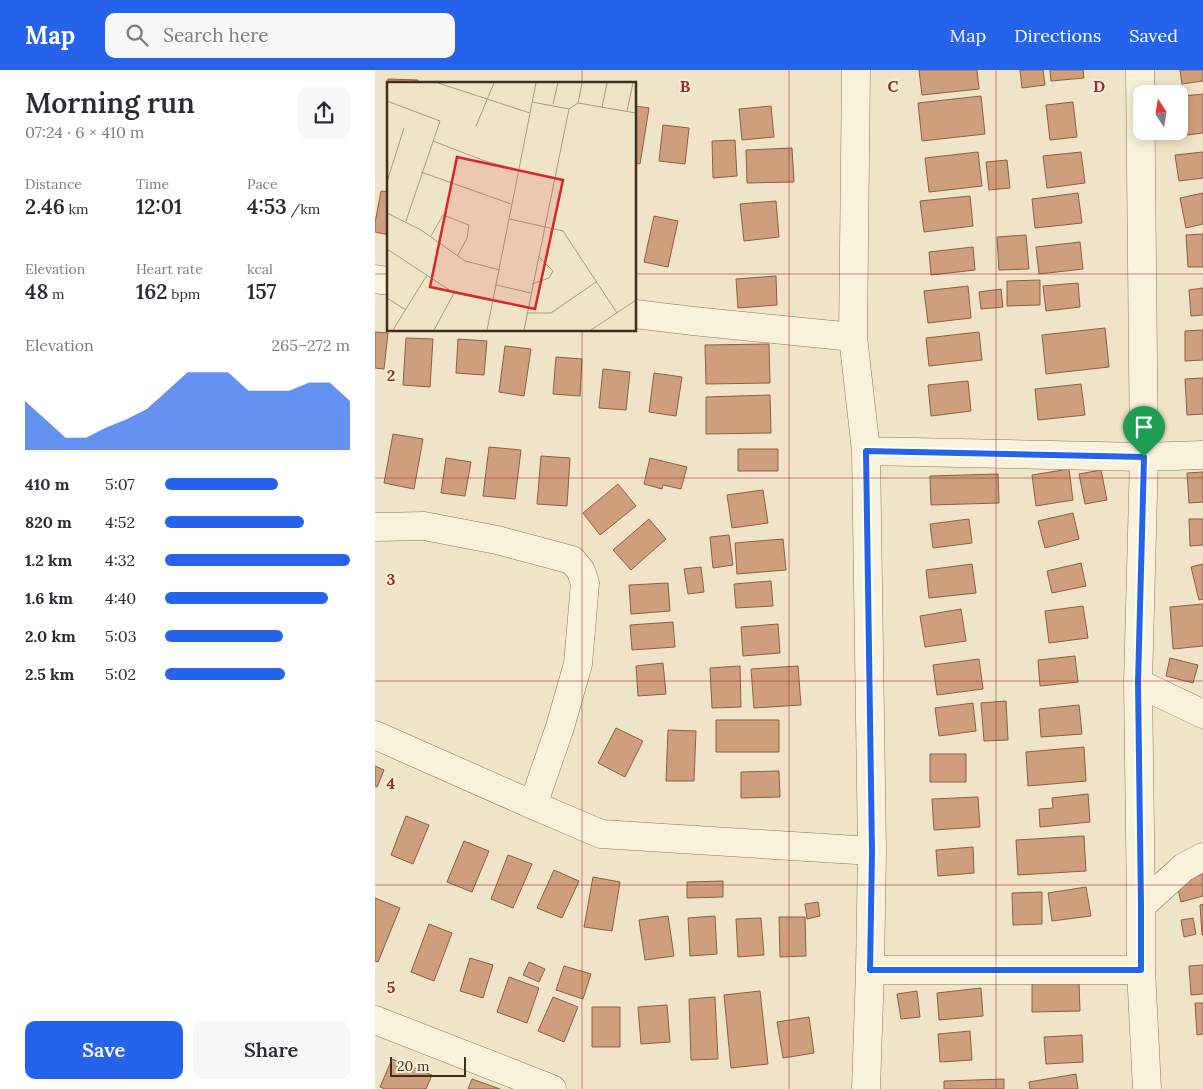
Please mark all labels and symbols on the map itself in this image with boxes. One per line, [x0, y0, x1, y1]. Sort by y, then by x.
text: B [680, 76, 691, 96]
text: C [887, 76, 899, 96]
text: D [1093, 76, 1105, 96]
inset map [387, 82, 636, 331]
north arrow [1133, 85, 1187, 140]
text: 2 [387, 365, 395, 385]
pin [1123, 406, 1165, 457]
text: 3 [387, 569, 396, 589]
text: 4 [387, 773, 396, 793]
text: 5 [387, 977, 396, 997]
scale bar [390, 1054, 466, 1077]

